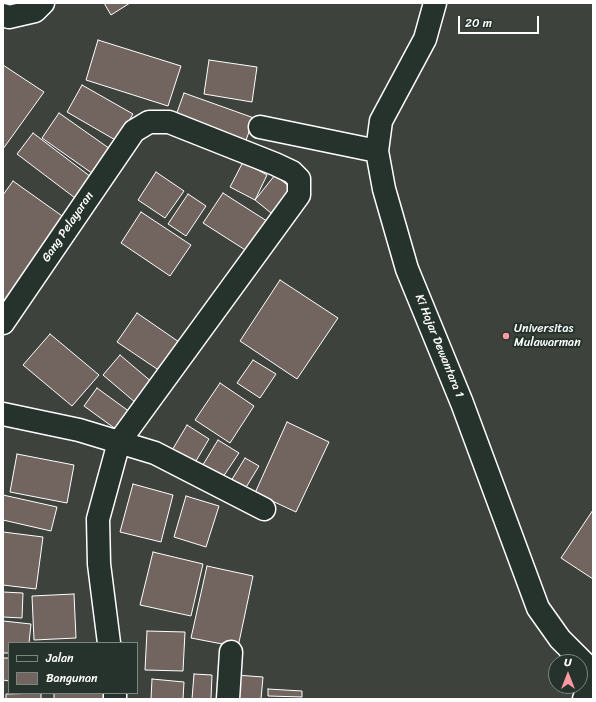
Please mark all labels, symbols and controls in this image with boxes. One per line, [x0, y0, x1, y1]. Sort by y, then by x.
scale bar [460, 8, 541, 34]
text: 20 m [465, 12, 492, 34]
street label: Gang Pelayaran [39, 189, 97, 265]
street label: Ki Hajar Dewantara 1 [412, 292, 466, 400]
place label: Universitas Mulawarman [514, 322, 581, 350]
marker: Universitas Mulawarman [501, 331, 511, 341]
legend [8, 642, 138, 694]
text: Jalan [46, 647, 74, 669]
text: U [564, 653, 572, 672]
north arrow [548, 654, 588, 694]
text: Bangunan [46, 667, 98, 689]

